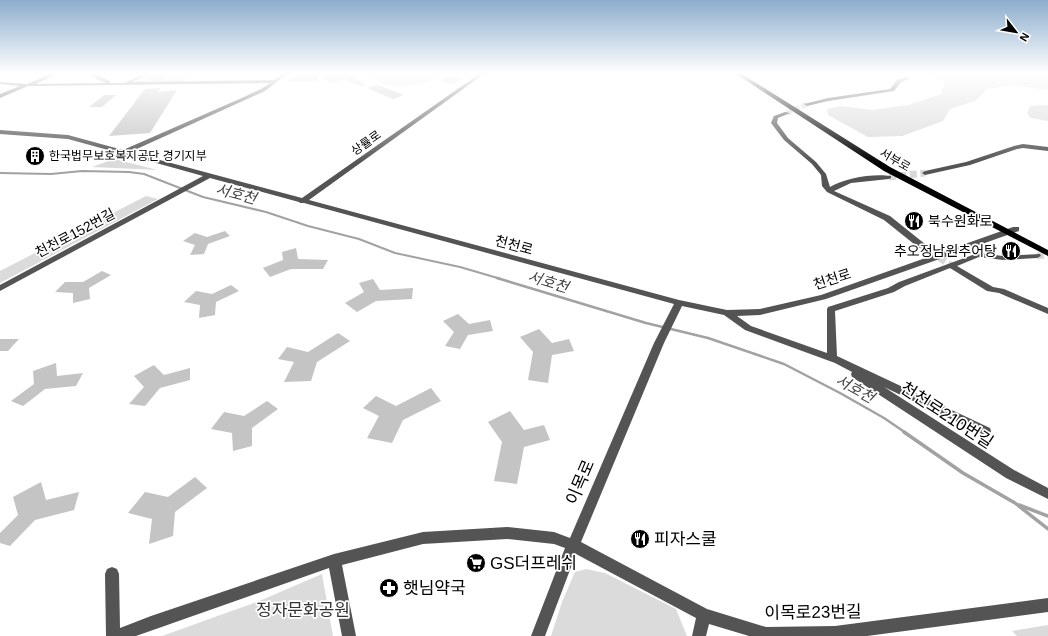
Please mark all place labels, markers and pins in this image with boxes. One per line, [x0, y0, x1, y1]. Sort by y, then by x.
building icon: 한국법무보호복지공단 경기지부 [24, 145, 46, 167]
place label: 한국법무보호복지공단 경기지부 [49, 149, 207, 163]
restaurant icon: 북수원화로 [903, 210, 925, 232]
place label: 북수원화로 [928, 213, 993, 229]
restaurant icon: 추오정남원추어탕 [1000, 240, 1022, 262]
place label: 추오정남원추어탕 [894, 243, 997, 259]
restaurant icon: 피자스쿨 [629, 528, 651, 550]
place label: 피자스쿨 [654, 530, 717, 549]
supermarket icon: GS더프레쉬 [465, 552, 487, 574]
place label: GS더프레쉬 [490, 554, 577, 573]
pharmacy icon: 햇님약국 [378, 577, 400, 599]
place label: 햇님약국 [403, 579, 466, 598]

